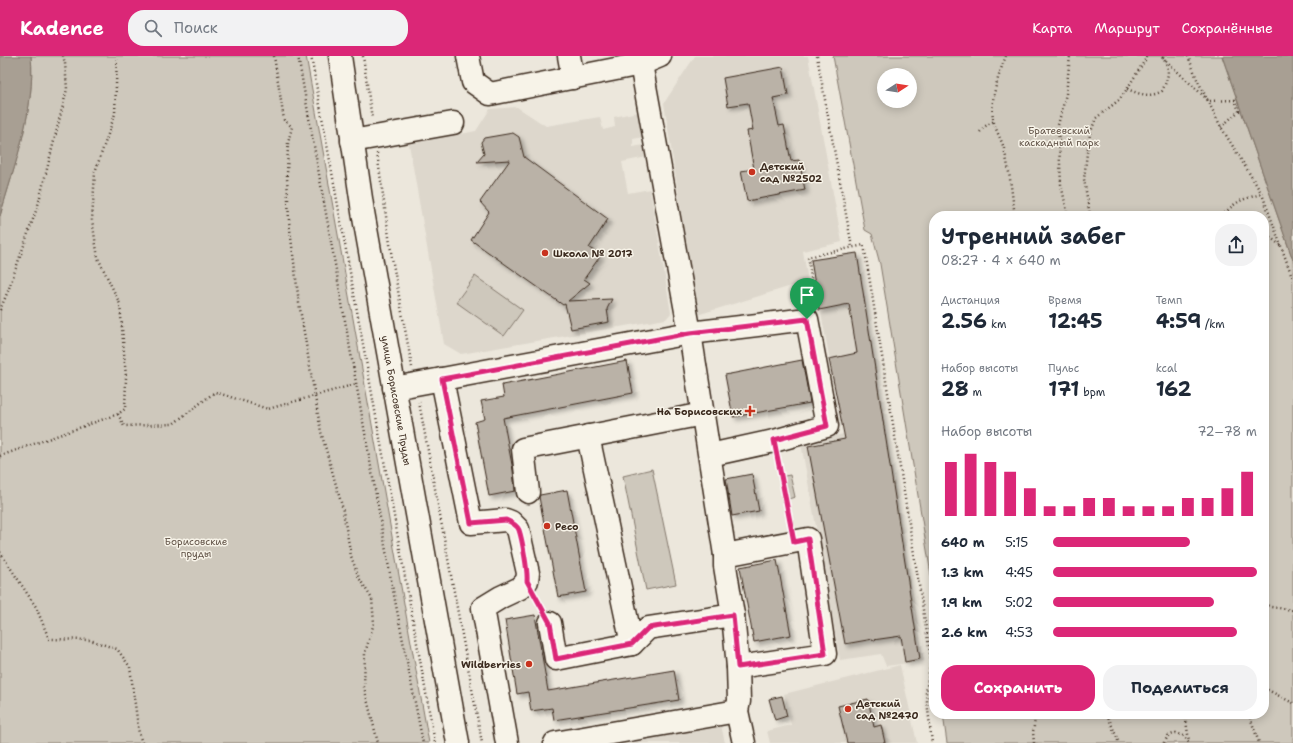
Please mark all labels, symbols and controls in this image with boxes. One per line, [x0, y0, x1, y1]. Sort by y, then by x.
search box [128, 10, 408, 46]
text: Kadence [20, 16, 104, 41]
icon: search [142, 17, 164, 39]
text: Поиск [174, 18, 218, 38]
text: Карта [1032, 19, 1072, 37]
text: Маршрут [1094, 19, 1160, 37]
text: Сохранённые [1182, 19, 1273, 37]
north arrow [877, 68, 917, 108]
map controls [877, 68, 917, 108]
park label: Братеевский каскадный парк [1019, 124, 1100, 149]
place label: Детский сад №2502 [760, 160, 822, 185]
marker: Детский сад №2502 [747, 167, 757, 177]
text: Утренний забег [941, 222, 1125, 251]
button: share [1215, 224, 1257, 266]
place label: Школа № 2017 [553, 247, 633, 260]
marker: Школа № 2017 [540, 248, 550, 258]
text: 08:27 · 4 × 640 m [941, 252, 1061, 269]
pin [790, 278, 824, 319]
icon: arrive [796, 284, 818, 306]
text: Дистанция [941, 293, 1000, 308]
text: Время [1048, 293, 1082, 308]
text: Темп [1156, 293, 1182, 308]
text: 2.56 [941, 308, 987, 334]
text: 12:45 [1048, 308, 1102, 334]
text: 4:59 [1156, 308, 1201, 334]
text: km [987, 317, 1006, 332]
text: /km [1201, 317, 1225, 332]
street label: улица Борисовские Пруды [378, 334, 414, 466]
text: Набор высоты [941, 361, 1018, 376]
text: Пульс [1048, 361, 1079, 376]
text: kcal [1156, 361, 1177, 376]
text: 28 [941, 376, 969, 402]
text: 171 [1048, 376, 1079, 402]
text: 162 [1156, 376, 1192, 402]
text: m [969, 385, 982, 400]
text: bpm [1079, 385, 1105, 400]
place label: На Борисовских [657, 405, 742, 418]
marker: На Борисовских [745, 406, 755, 416]
text: Набор высоты [941, 423, 1032, 440]
text: 72–78 m [1197, 423, 1257, 440]
place label: Ресо [555, 520, 579, 533]
marker: Ресо [542, 521, 552, 531]
text: 640 m [941, 534, 985, 551]
text: 5:15 [1005, 534, 1028, 551]
park label: Борисовские пруды [165, 535, 228, 560]
text: 1.3 km [941, 564, 984, 581]
text: 4:45 [1005, 564, 1033, 581]
text: 1.9 km [941, 594, 982, 611]
text: 5:02 [1005, 594, 1033, 611]
text: 2.6 km [941, 624, 987, 641]
text: 4:53 [1005, 624, 1033, 641]
place label: Wildberries [461, 658, 521, 671]
marker: Wildberries [524, 659, 534, 669]
button: Сохранить [941, 665, 1095, 711]
button: Поделиться [1103, 665, 1257, 711]
place label: Детский сад №2470 [856, 697, 918, 722]
marker: Детский сад №2470 [843, 704, 853, 714]

